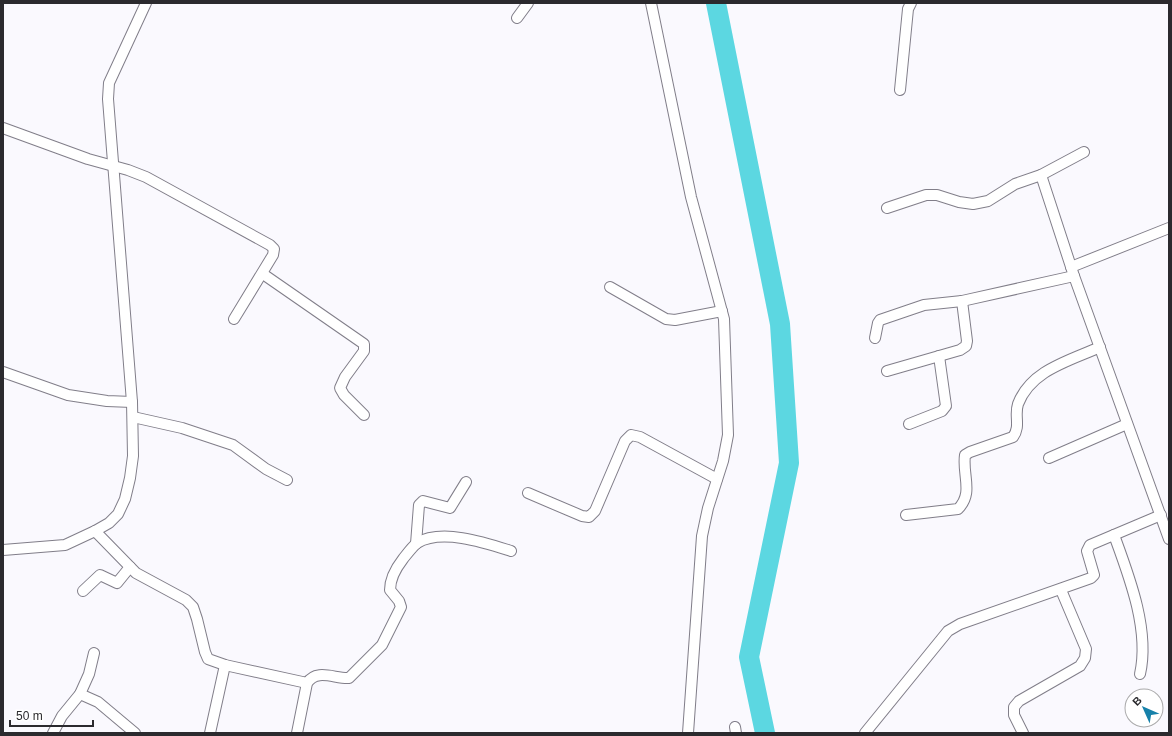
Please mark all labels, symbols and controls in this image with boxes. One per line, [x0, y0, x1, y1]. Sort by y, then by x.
north arrow [1124, 688, 1164, 728]
text: B [1130, 694, 1144, 708]
scale bar [10, 702, 93, 728]
text: 50 m [16, 709, 43, 723]

